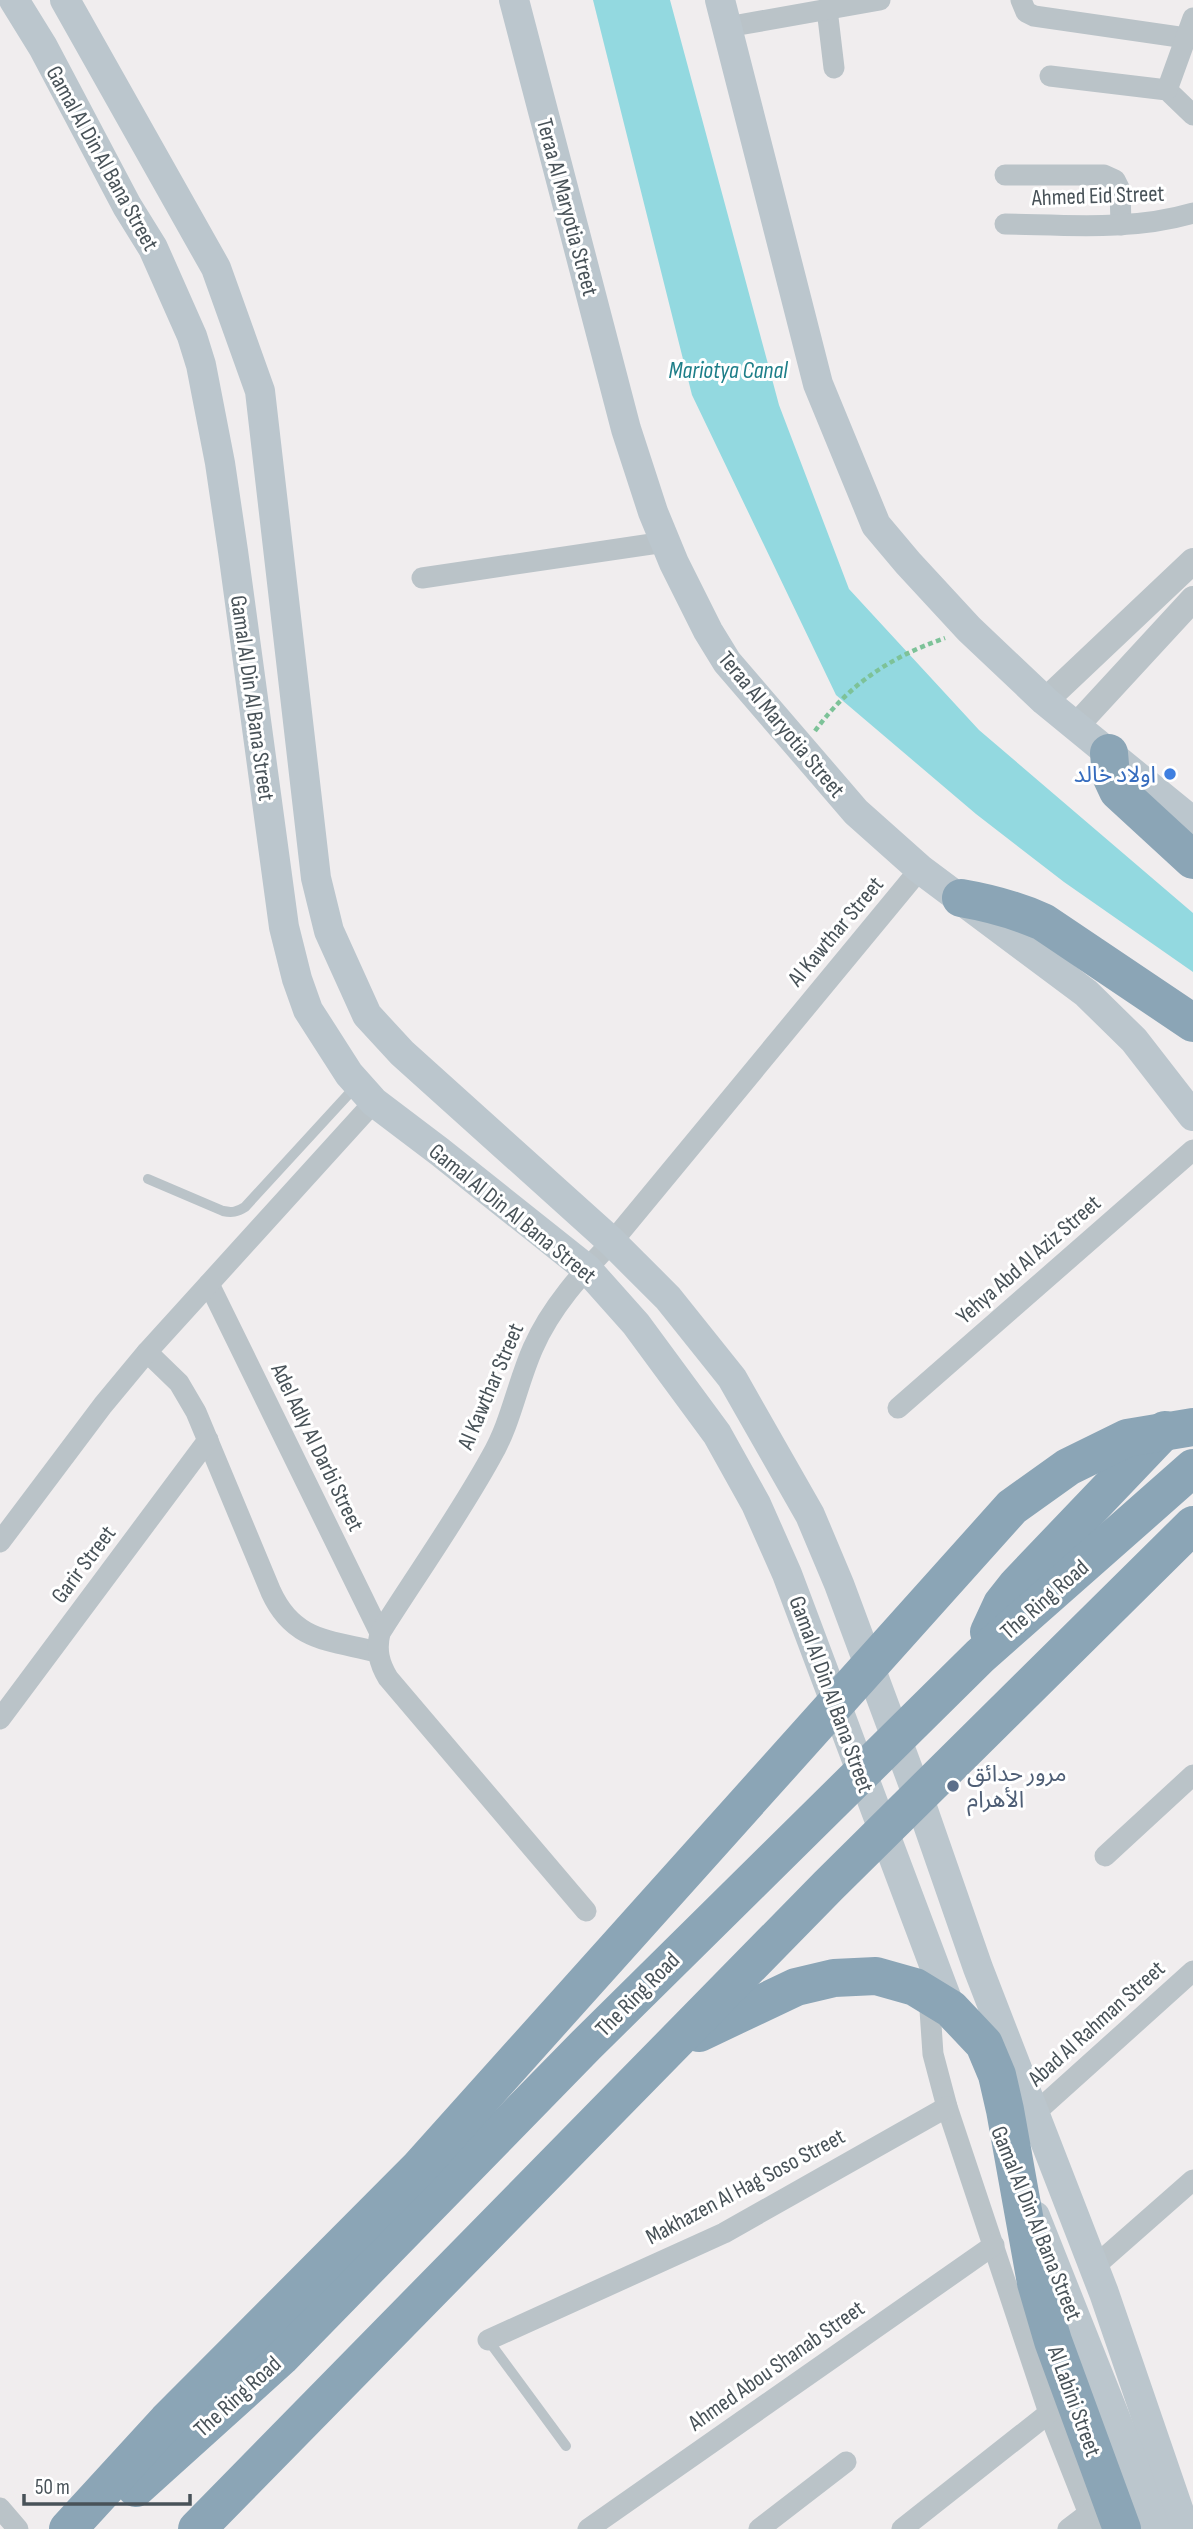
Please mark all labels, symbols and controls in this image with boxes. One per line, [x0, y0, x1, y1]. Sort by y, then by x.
street label: Gamal Al Din Al Bana Street [40, 61, 165, 256]
street label: Teraa Al Maryotia Street [530, 115, 604, 299]
street label: Ahmed Eid Street [1030, 180, 1165, 212]
water label: Mariotya Canal [668, 356, 788, 385]
street label: Gamal Al Din Al Bana Street [224, 594, 280, 803]
street label: Teraa Al Maryotia Street [712, 646, 851, 804]
place label: اولاد خالد [1074, 761, 1156, 789]
marker: اولاد خالد [1162, 766, 1178, 782]
street label: Al Kawthar Street [781, 871, 890, 993]
street label: Gamal Al Din Al Bana Street [423, 1138, 602, 1290]
street label: Yehya Abd Al Aziz Street [951, 1189, 1107, 1330]
street label: Al Kawthar Street [451, 1319, 530, 1455]
street label: Adel Adly Al Darbi Street [264, 1358, 370, 1536]
street label: Garir Street [46, 1520, 122, 1609]
street label: The Ring Road [995, 1554, 1095, 1646]
street label: Gamal Al Din Al Bana Street [782, 1592, 880, 1796]
place label: مرور حدائق الأهرام [967, 1760, 1067, 1817]
marker: مرور حدائق الأهرام [945, 1778, 961, 1794]
street label: The Ring Road [590, 1947, 686, 2043]
street label: Abad Al Rahman Street [1022, 1955, 1171, 2093]
street label: Gamal Al Din Al Bana Street [984, 2122, 1088, 2325]
street label: Makhazen Al Hag Soso Street [641, 2123, 850, 2251]
street label: Ahmed Abou Shanab Street [682, 2294, 870, 2438]
street label: Al Labini Street [1041, 2341, 1107, 2460]
street label: The Ring Road [188, 2350, 287, 2443]
scale bar [24, 2462, 191, 2506]
text: 50 m [35, 2475, 70, 2500]

